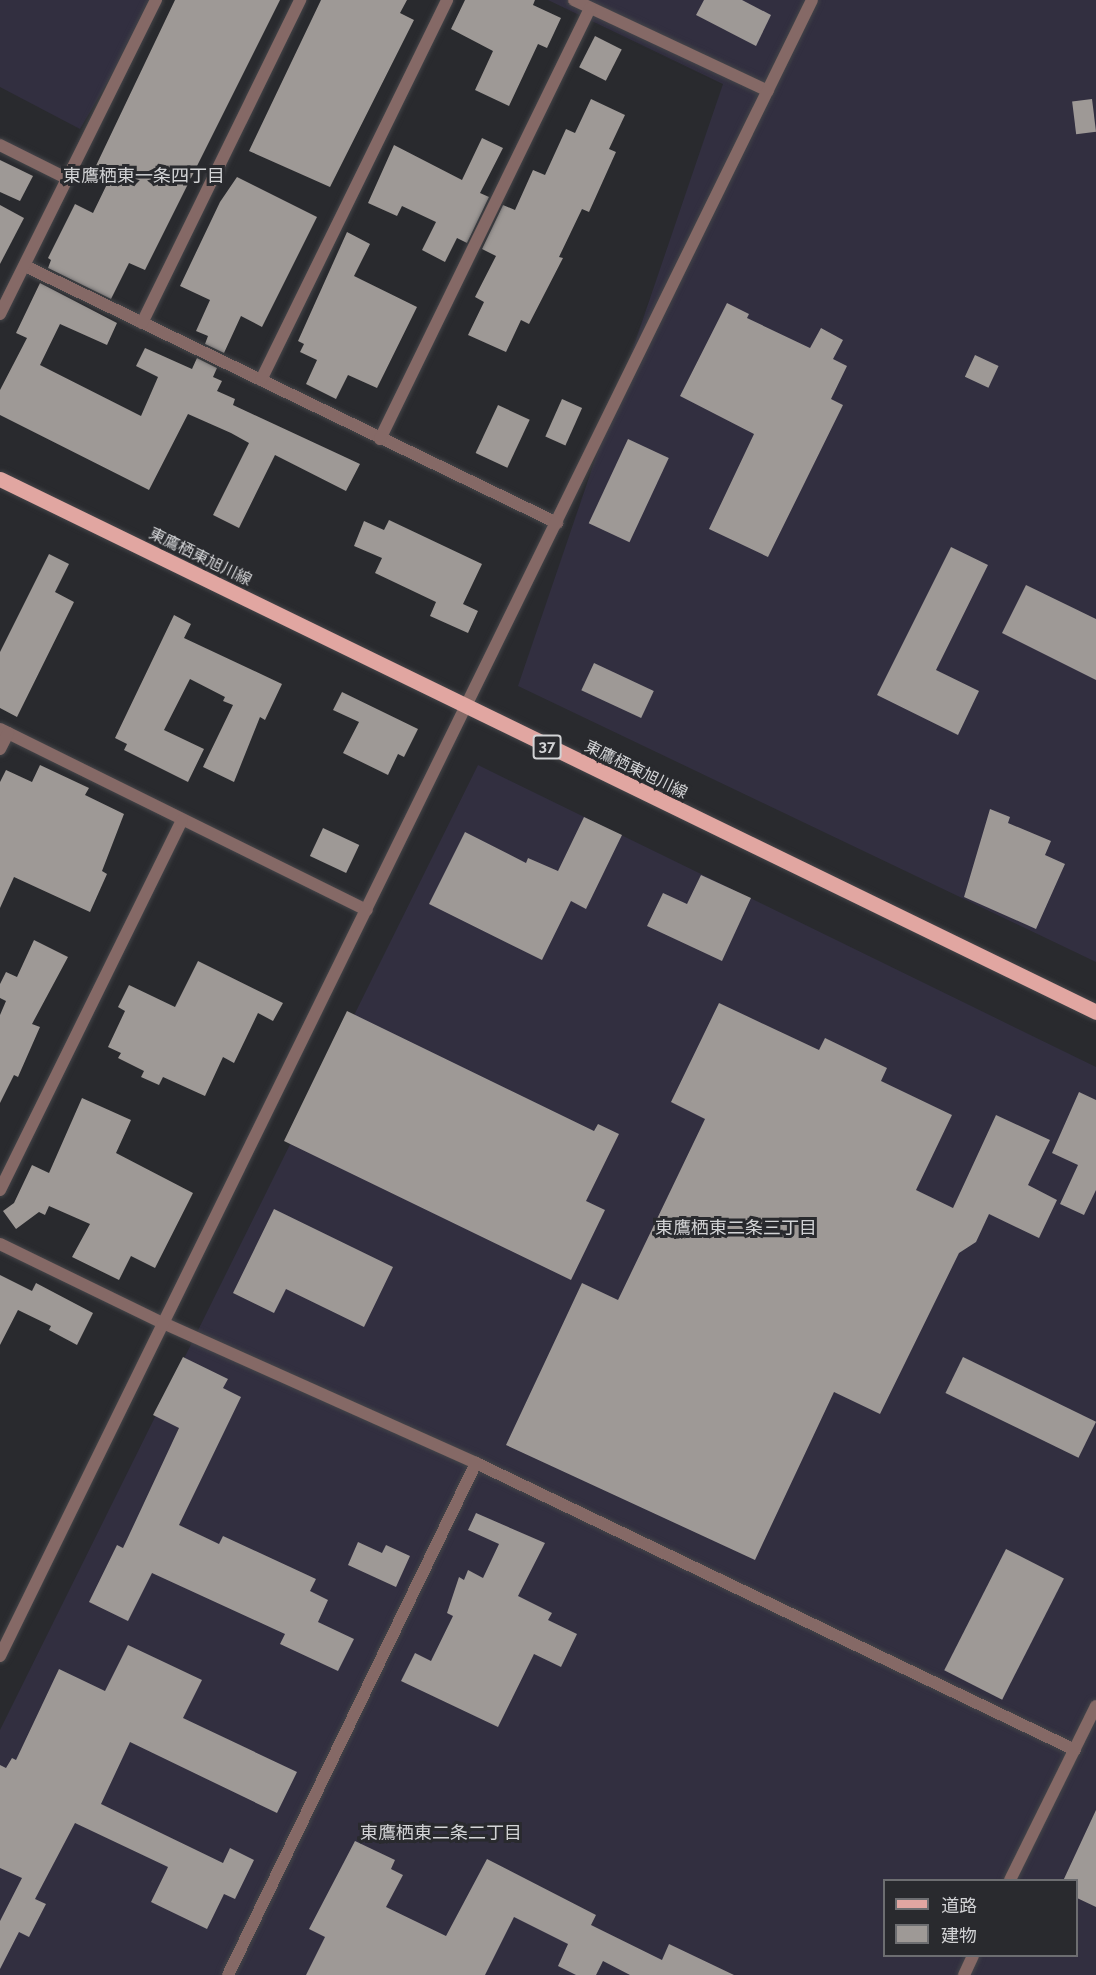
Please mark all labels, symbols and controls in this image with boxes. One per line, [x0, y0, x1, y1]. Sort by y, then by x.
district label: 東鷹栖東一条四丁目 [63, 165, 225, 187]
street label: 東鷹栖東旭川線 [145, 524, 255, 590]
road number: 37 [532, 735, 562, 759]
street label: 東鷹栖東旭川線 [581, 737, 691, 803]
district label: 東鷹栖東二条三丁目 [655, 1217, 817, 1239]
district label: 東鷹栖東二条二丁目 [360, 1822, 522, 1844]
legend [883, 1879, 1078, 1957]
text: 道路 [941, 1895, 977, 1916]
text: 建物 [941, 1925, 977, 1946]

